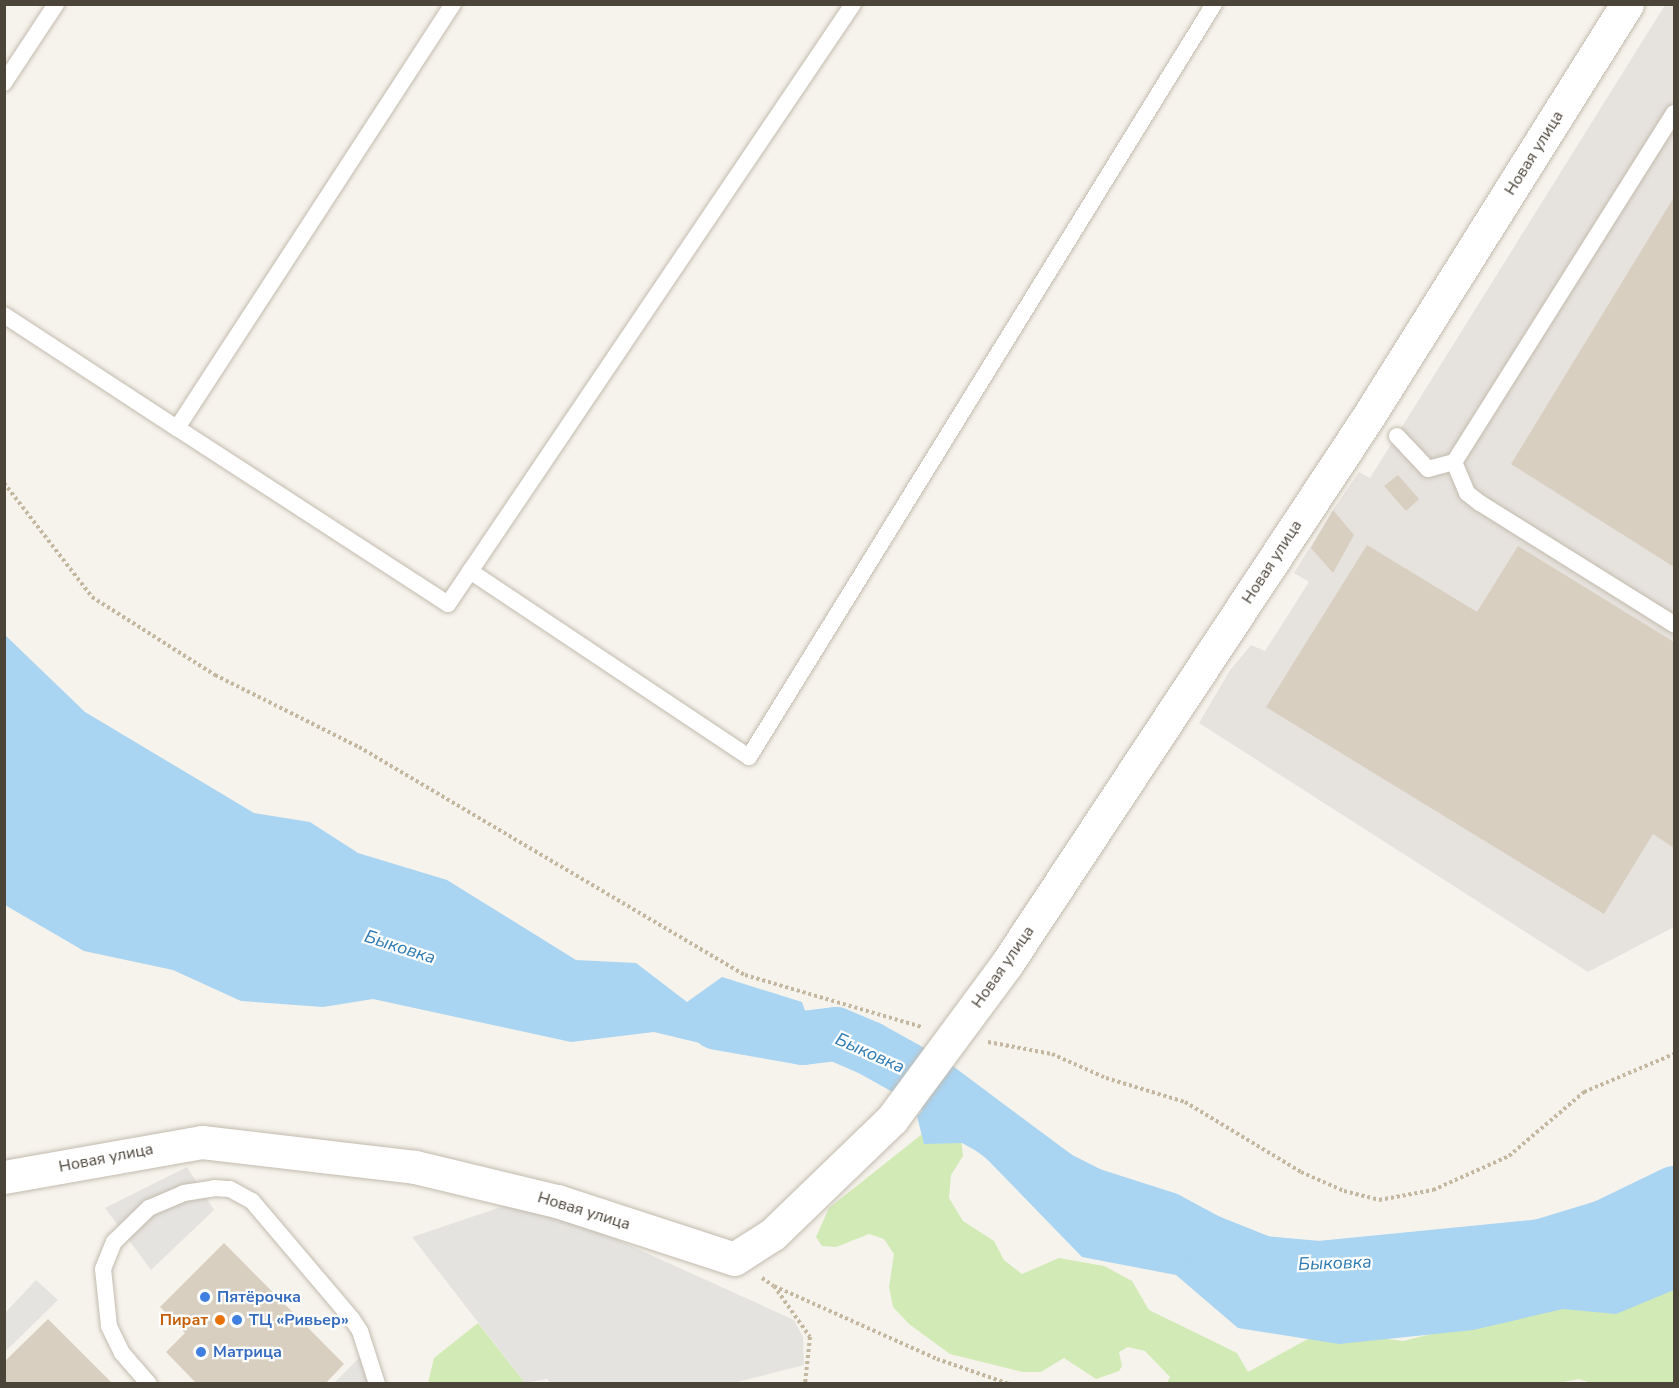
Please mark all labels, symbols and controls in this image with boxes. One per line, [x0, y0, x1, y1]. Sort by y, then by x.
street label: Новая улица [1500, 107, 1568, 199]
street label: Новая улица [1238, 517, 1306, 607]
street label: Новая улица [968, 922, 1038, 1012]
water label: Быковка [362, 925, 438, 969]
water label: Быковка [832, 1028, 908, 1078]
street label: Новая улица [57, 1139, 155, 1177]
street label: Новая улица [535, 1188, 633, 1234]
water label: Быковка [1298, 1251, 1372, 1275]
place label: Пятёрочка [217, 1287, 301, 1307]
marker: Пятёрочка [198, 1290, 212, 1304]
place label: Пират [160, 1310, 208, 1330]
place label: ТЦ «Ривьер» [249, 1310, 349, 1330]
marker: Пират [213, 1313, 227, 1327]
marker: ТЦ «Ривьер» [230, 1313, 244, 1327]
place label: Матрица [213, 1342, 282, 1362]
marker: Матрица [194, 1345, 208, 1359]

